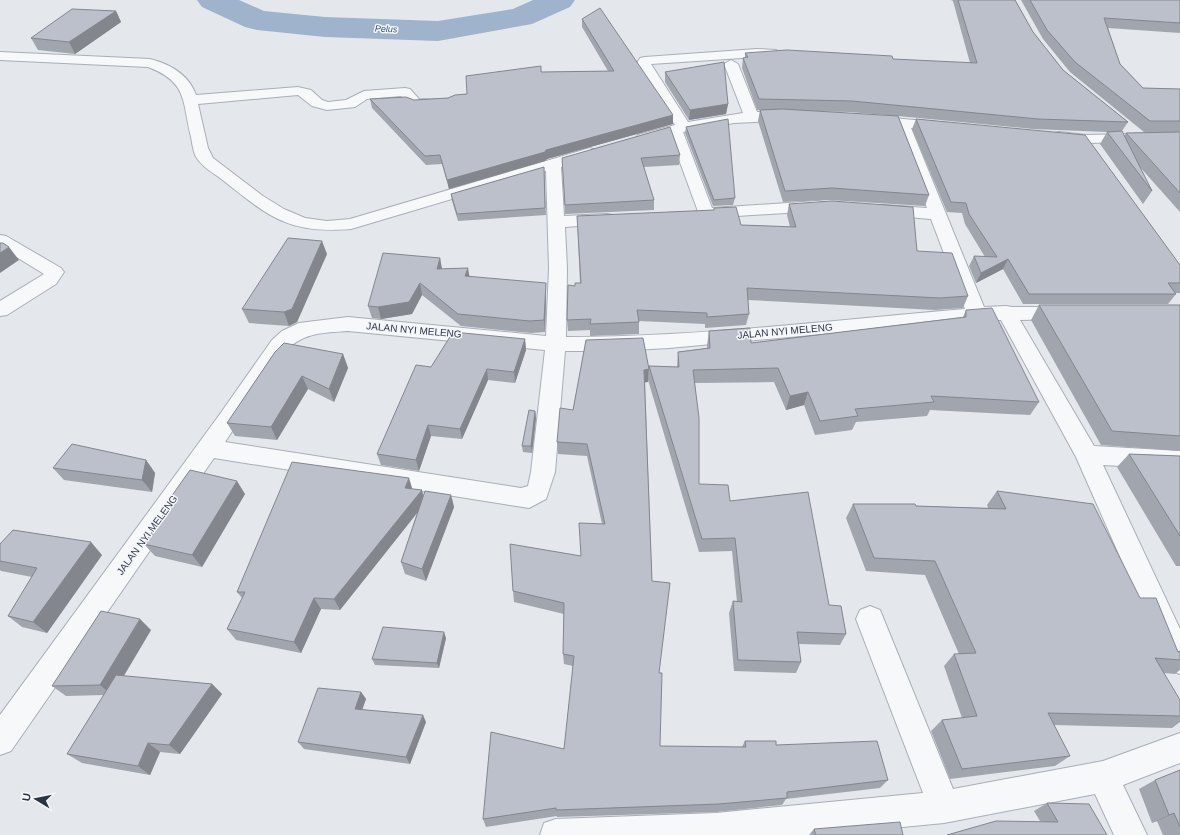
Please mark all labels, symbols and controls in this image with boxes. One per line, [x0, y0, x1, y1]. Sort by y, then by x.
water label: Pelus [375, 24, 398, 34]
street label: JALAN NYI MELENG [366, 320, 462, 340]
street label: JALAN NYI MELENG [737, 321, 833, 341]
street label: JALAN NYI MELENG [114, 493, 180, 577]
north arrow [16, 779, 56, 819]
text: U [20, 792, 33, 802]

